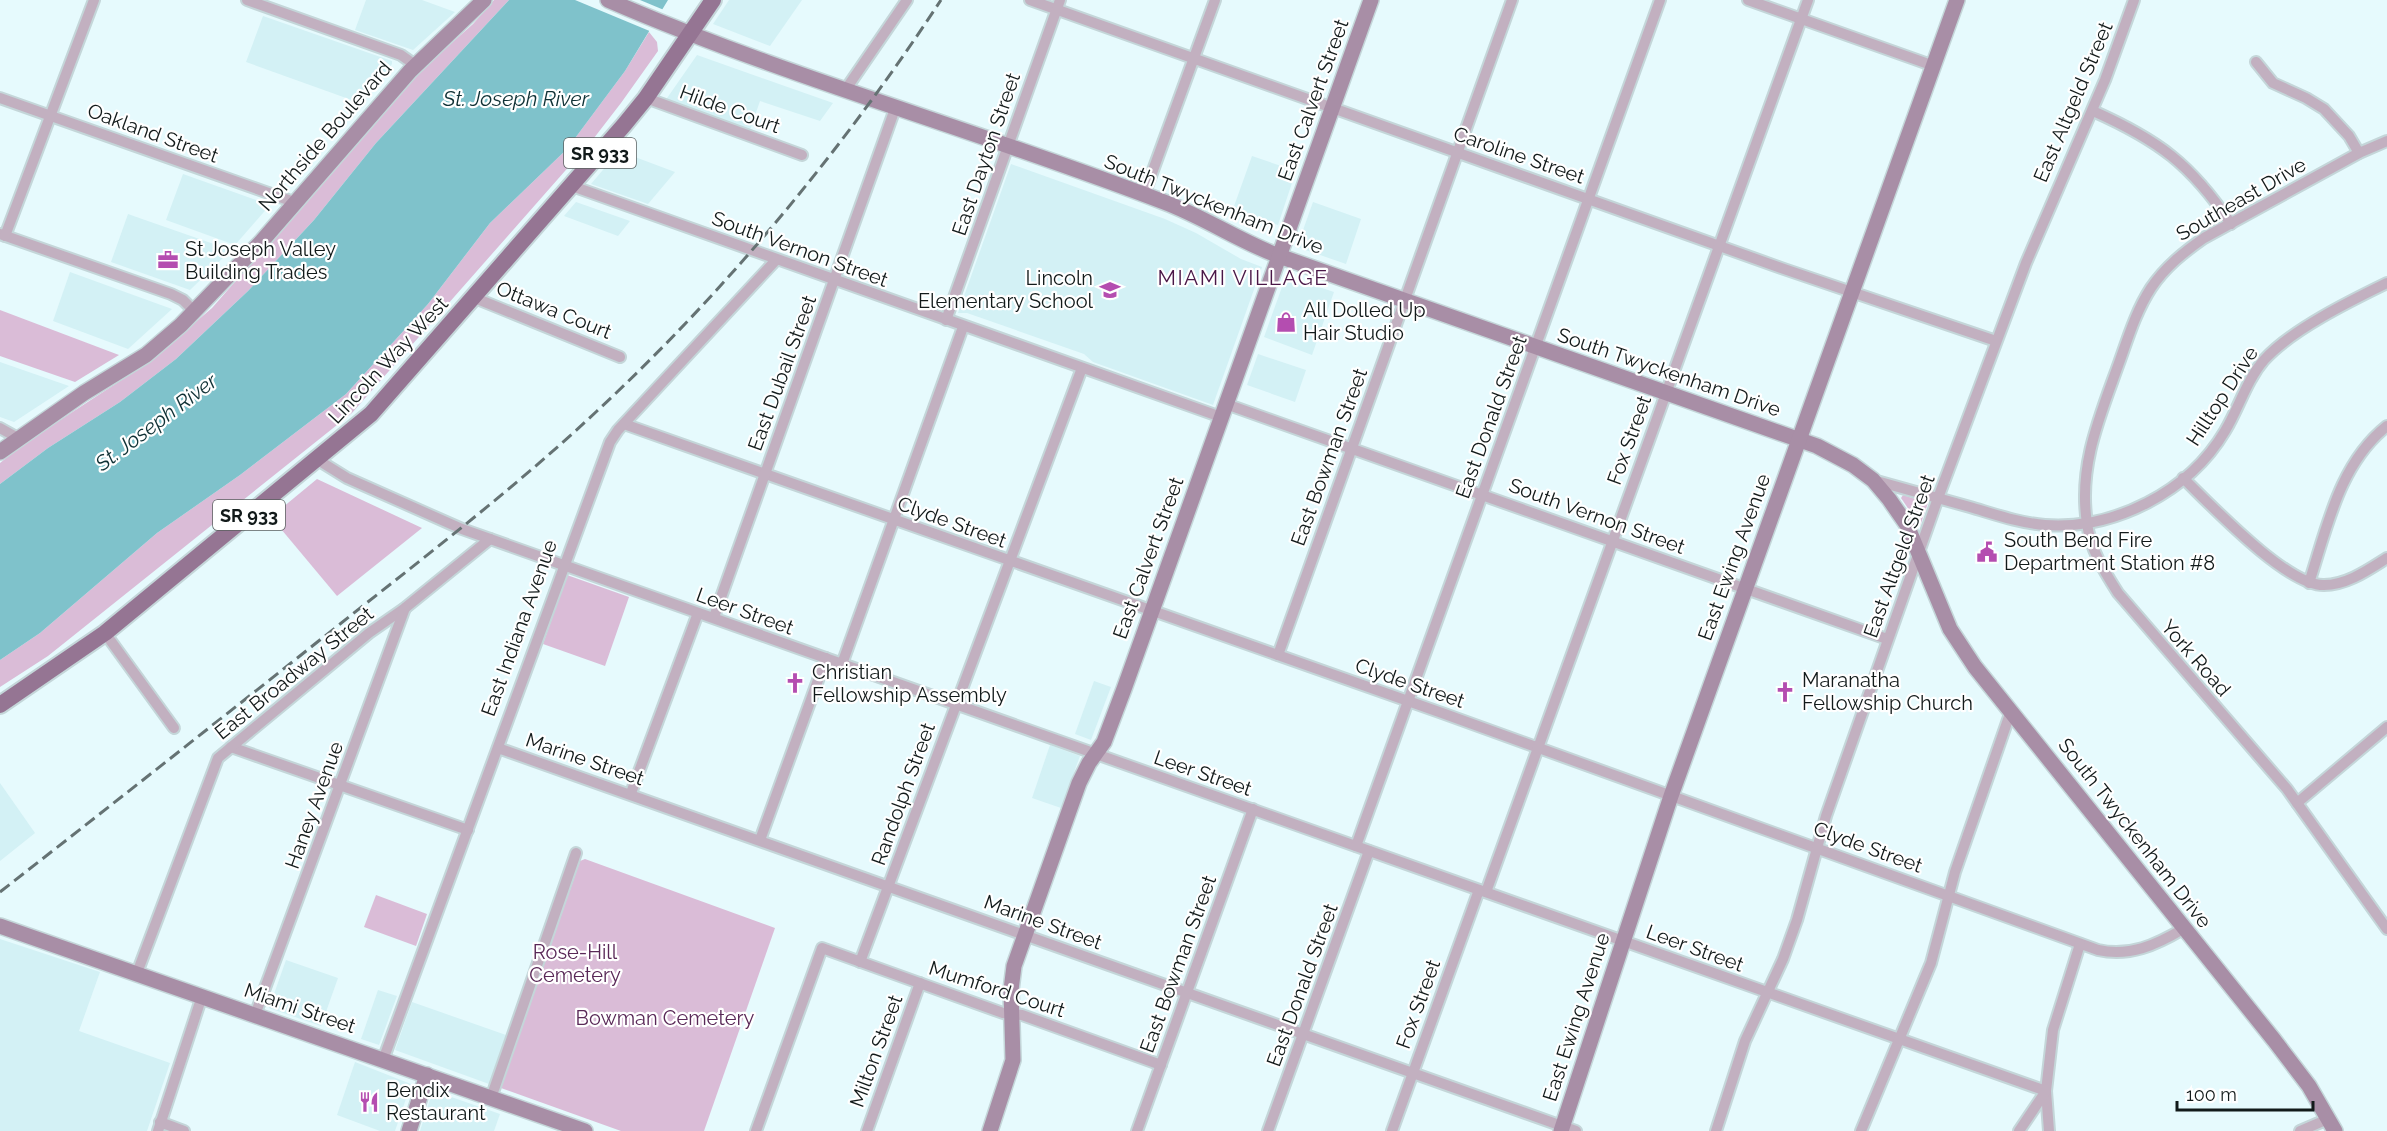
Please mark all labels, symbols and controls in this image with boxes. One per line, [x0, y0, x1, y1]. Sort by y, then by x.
street label: East Calvert Street [1273, 16, 1354, 184]
street label: East Altgeld Street [2028, 18, 2118, 186]
street label: Northside Boulevard [254, 56, 396, 216]
street label: East Dayton Street [947, 69, 1025, 239]
street label: Hilde Court [677, 80, 784, 138]
water label: St. Joseph River [442, 86, 590, 111]
street label: Oakland Street [84, 98, 222, 168]
street label: Caroline Street [1450, 121, 1588, 189]
road number: SR 933 [564, 138, 636, 168]
street label: South Twyckenham Drive [1101, 149, 1327, 259]
street label: Southeast Drive [2172, 152, 2310, 246]
street label: South Vernon Street [709, 206, 892, 292]
place label: St Joseph Valley Building Trades [185, 237, 336, 284]
office icon: St Joseph Valley Building Trades [156, 248, 180, 272]
district label: MIAMI VILLAGE [1157, 265, 1329, 290]
place label: Lincoln Elementary School [918, 266, 1094, 313]
street label: Ottawa Court [493, 276, 615, 344]
school or university icon: Lincoln Elementary School [1098, 278, 1122, 302]
street label: Lincoln Way West [323, 291, 453, 428]
street label: East Dubail Street [743, 292, 821, 454]
place label: All Dolled Up Hair Studio [1303, 298, 1426, 345]
shop icon: All Dolled Up Hair Studio [1274, 310, 1298, 334]
street label: South Twyckenham Drive [1554, 323, 1784, 422]
street label: East Donald Street [1450, 332, 1532, 502]
street label: Hilltop Drive [2181, 342, 2263, 450]
street label: East Bowman Street [1286, 365, 1372, 549]
water label: St. Joseph River [89, 368, 222, 476]
street label: Fox Street [1602, 392, 1656, 488]
street label: East Ewing Avenue [1693, 470, 1775, 644]
street label: East Altgeld Street [1858, 471, 1940, 641]
street label: South Vernon Street [1506, 473, 1689, 559]
street label: East Calvert Street [1108, 474, 1189, 642]
street label: Clyde Street [894, 491, 1010, 553]
road number: SR 933 [213, 500, 285, 530]
place label: South Bend Fire Department Station #8 [2004, 528, 2215, 575]
street label: East Indiana Avenue [476, 536, 562, 720]
public building icon: South Bend Fire Department Station #8 [1975, 540, 1999, 564]
street label: Leer Street [693, 582, 797, 640]
street label: East Broadway Street [210, 601, 378, 744]
street label: York Road [2156, 615, 2236, 701]
street label: Clyde Street [1352, 653, 1468, 713]
place label: Christian Fellowship Assembly [812, 660, 1007, 707]
place label: Maranatha Fellowship Church [1802, 668, 1973, 715]
church icon: Christian Fellowship Assembly [783, 671, 807, 695]
church icon: Maranatha Fellowship Church [1773, 680, 1797, 704]
street label: Randolph Street [866, 719, 940, 868]
street label: Marine Street [523, 728, 648, 791]
street label: South Twyckenham Drive [2053, 733, 2217, 933]
street label: Haney Avenue [280, 738, 348, 872]
street label: Leer Street [1151, 745, 1255, 801]
street label: Clyde Street [1810, 816, 1926, 878]
street label: East Bowman Street [1135, 872, 1221, 1056]
street label: Marine Street [981, 890, 1105, 955]
street label: East Donald Street [1261, 900, 1343, 1070]
street label: Leer Street [1643, 919, 1747, 977]
street label: East Ewing Avenue [1537, 930, 1615, 1104]
park label: Rose-Hill Cemetery [529, 940, 621, 987]
street label: Mumford Court [926, 956, 1068, 1022]
street label: Fox Street [1391, 956, 1445, 1052]
street label: Miami Street [241, 978, 359, 1038]
street label: Milton Street [845, 991, 908, 1111]
park label: Bowman Cemetery [576, 1006, 755, 1030]
scale bar [2177, 1074, 2314, 1112]
place label: Bendix Restaurant [386, 1078, 486, 1125]
text: 100 m [2186, 1084, 2237, 1105]
restaurant icon: Bendix Restaurant [357, 1090, 381, 1114]

